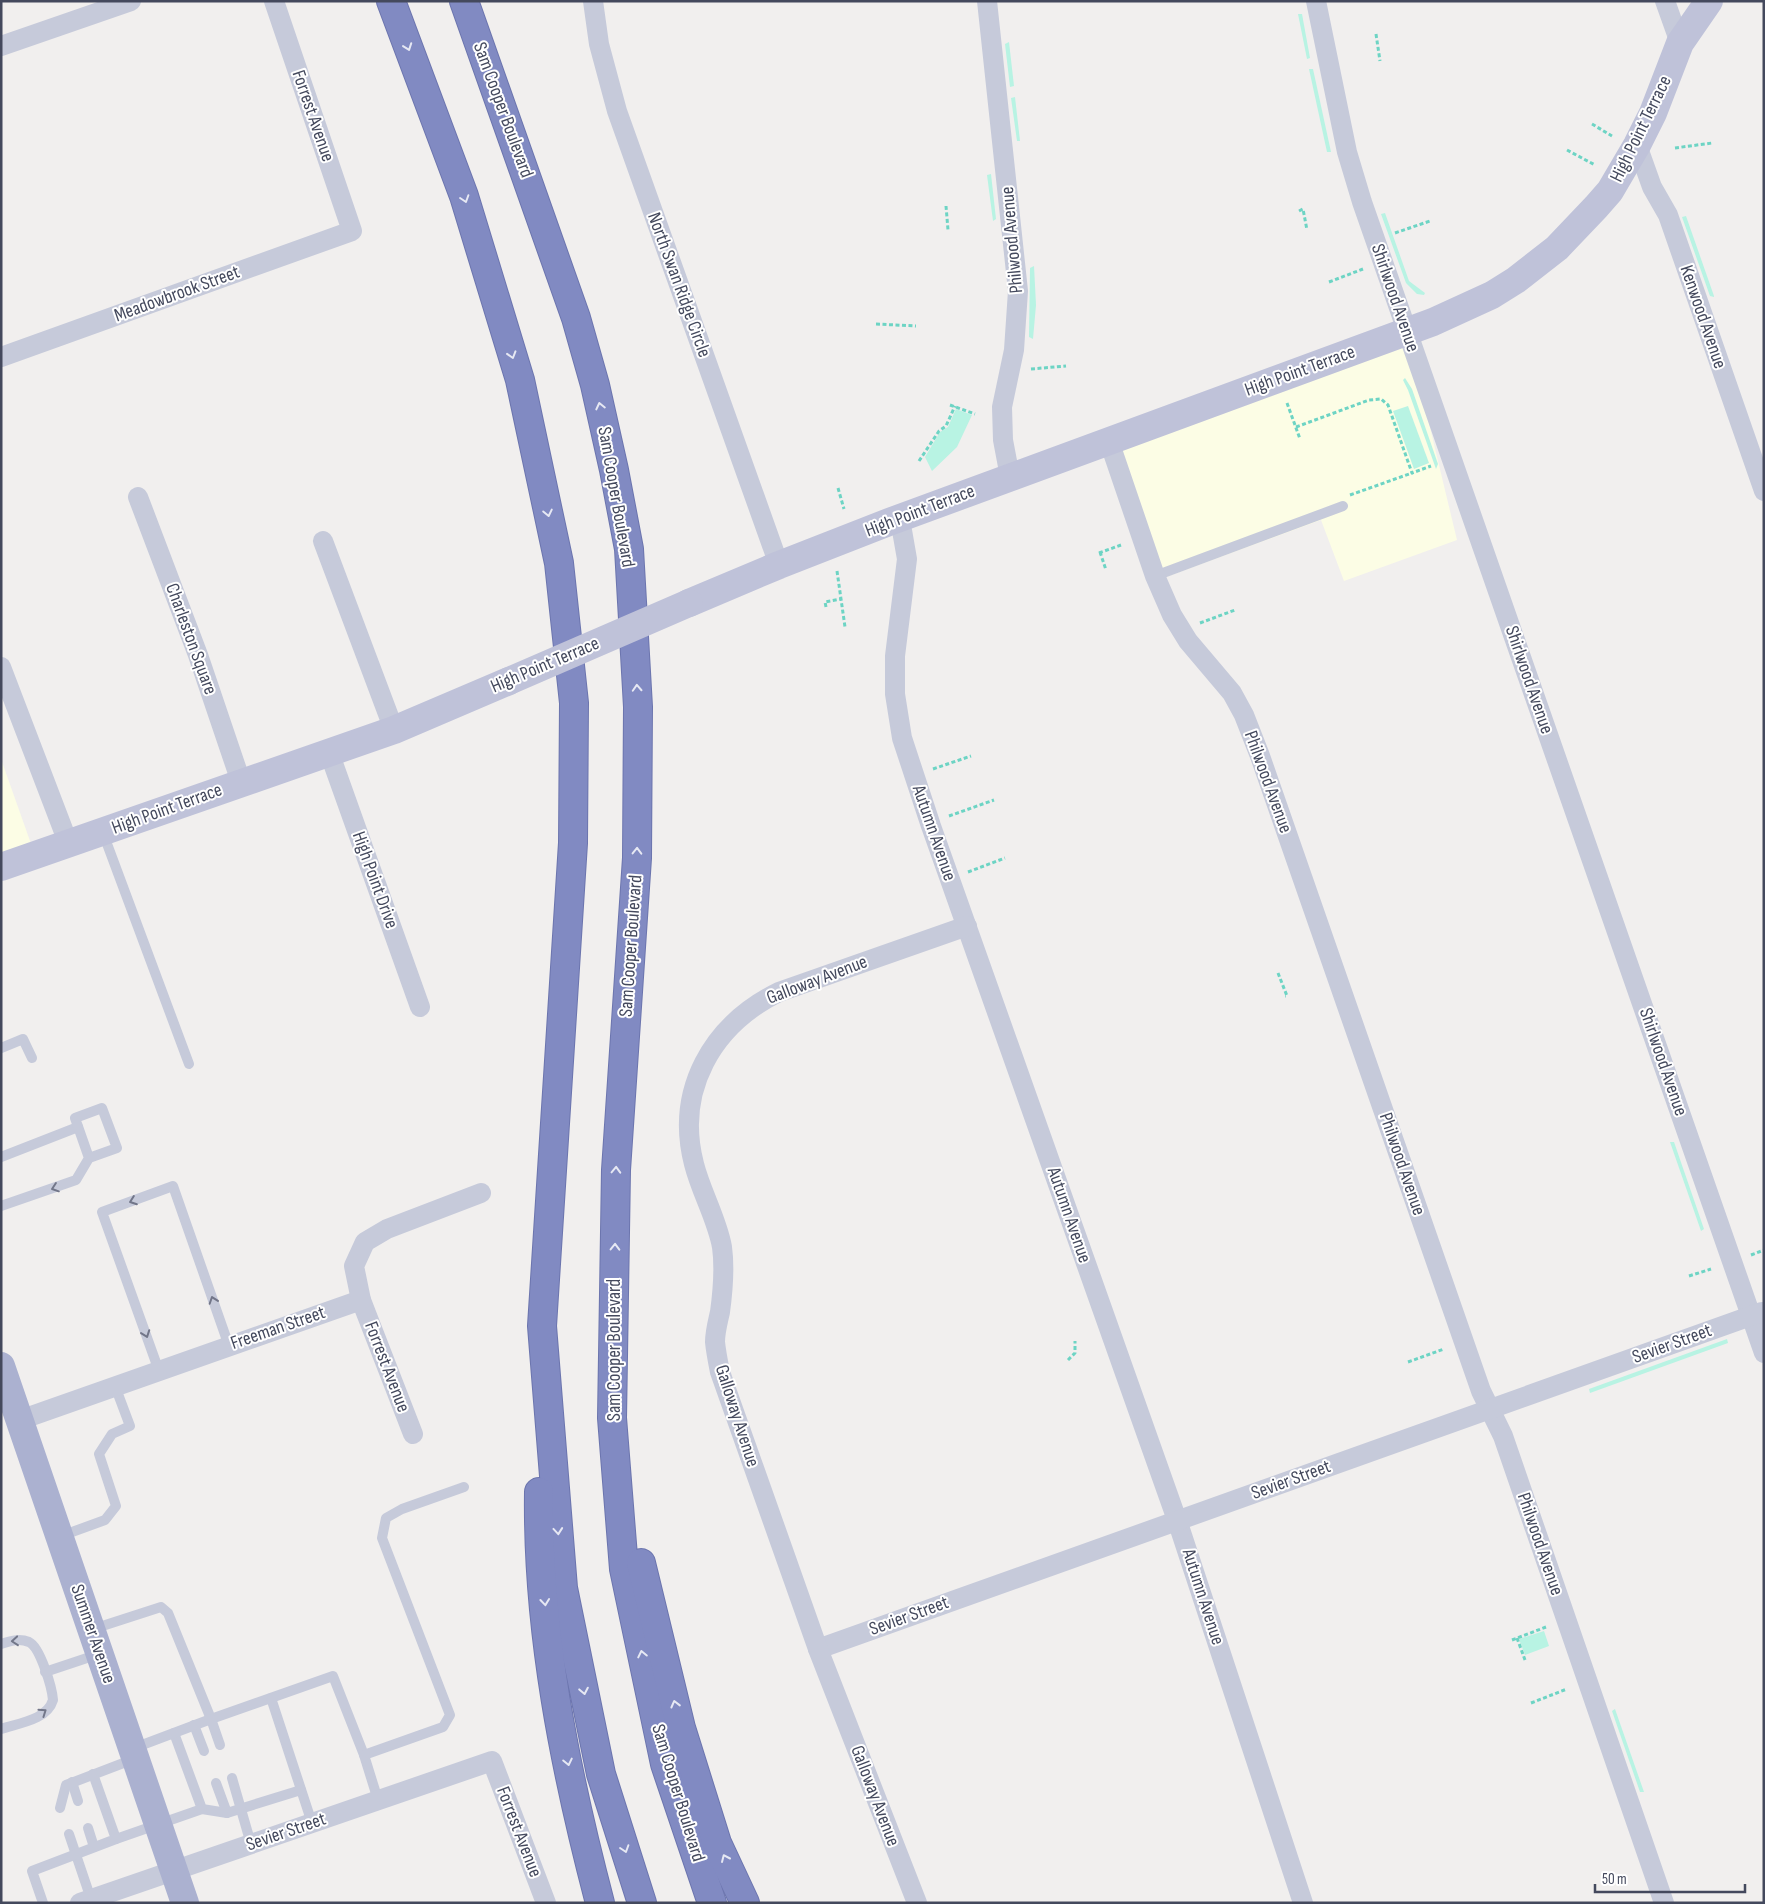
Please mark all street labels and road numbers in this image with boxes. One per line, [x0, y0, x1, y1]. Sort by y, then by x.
street label: Sam Cooper Boulevard [468, 39, 538, 181]
street label: Forrest Avenue [287, 67, 339, 165]
street label: High Point Terrace [1605, 72, 1677, 186]
street label: Philwood Avenue [996, 186, 1028, 294]
street label: North Swan Ridge Circle [642, 210, 716, 360]
street label: Shirlwood Avenue [1366, 241, 1424, 355]
street label: Meadowbrook Street [111, 261, 243, 327]
street label: Kenwood Avenue [1675, 262, 1731, 372]
street label: High Point Terrace [1242, 340, 1358, 402]
street label: Sam Cooper Boulevard [592, 425, 640, 569]
street label: High Point Terrace [862, 480, 978, 542]
street label: Charleston Square [160, 580, 222, 698]
street label: Shirlwood Avenue [1500, 623, 1558, 737]
street label: High Point Terrace [487, 632, 603, 698]
street label: Philwood Avenue [1239, 728, 1297, 836]
street label: High Point Terrace [109, 778, 225, 840]
street label: Autumn Avenue [907, 781, 961, 884]
street label: High Point Drive [347, 828, 403, 932]
street label: Sam Cooper Boulevard [615, 874, 647, 1018]
street label: Galloway Avenue [763, 950, 871, 1010]
street label: Shirlwood Avenue [1634, 1005, 1692, 1119]
street label: Philwood Avenue [1374, 1110, 1430, 1218]
street label: Autumn Avenue [1042, 1163, 1096, 1266]
street label: Sam Cooper Boulevard [603, 1279, 626, 1421]
street label: Freeman Street [228, 1301, 328, 1355]
street label: Forrest Avenue [359, 1318, 415, 1416]
street label: Sevier Street [1629, 1319, 1715, 1369]
street label: Galloway Avenue [710, 1362, 764, 1470]
street label: Sevier Street [1248, 1455, 1334, 1505]
street label: Philwood Avenue [1512, 1490, 1568, 1598]
street label: Autumn Avenue [1176, 1545, 1229, 1648]
street label: Summer Avenue [65, 1582, 121, 1686]
street label: Sevier Street [866, 1591, 952, 1641]
street label: Sam Cooper Boulevard [646, 1722, 710, 1864]
street label: Galloway Avenue [845, 1742, 905, 1850]
street label: Forrest Avenue [491, 1783, 547, 1881]
street label: Sevier Street [243, 1808, 329, 1856]

